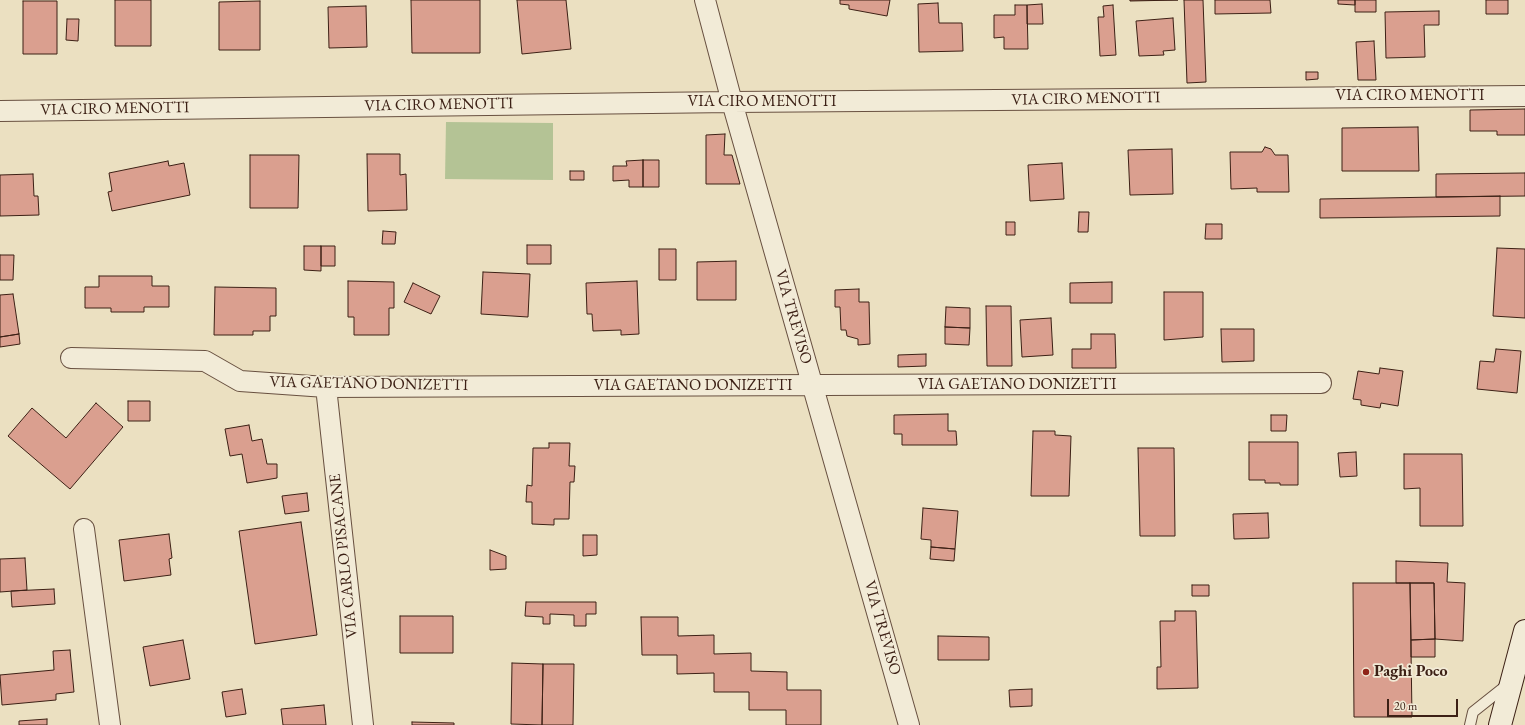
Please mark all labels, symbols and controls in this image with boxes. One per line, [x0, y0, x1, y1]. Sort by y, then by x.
street label: VIA CIRO MENOTTI [1336, 86, 1484, 106]
street label: VIA CIRO MENOTTI [1011, 88, 1161, 110]
street label: VIA CIRO MENOTTI [688, 92, 836, 112]
street label: VIA CIRO MENOTTI [364, 94, 514, 116]
street label: VIA CIRO MENOTTI [40, 98, 190, 120]
street label: VIA TREVISO [770, 268, 816, 366]
street label: VIA GAETANO DONIZETTI [270, 373, 468, 395]
street label: VIA GAETANO DONIZETTI [918, 375, 1116, 395]
street label: VIA GAETANO DONIZETTI [594, 376, 792, 396]
street label: VIA CARLO PISACANE [326, 473, 362, 639]
street label: VIA TREVISO [859, 579, 905, 677]
place label: Paghi Poco [1374, 662, 1448, 682]
marker: Paghi Poco [1361, 667, 1371, 677]
scale bar [1389, 691, 1460, 717]
text: 20 m [1394, 698, 1417, 714]

